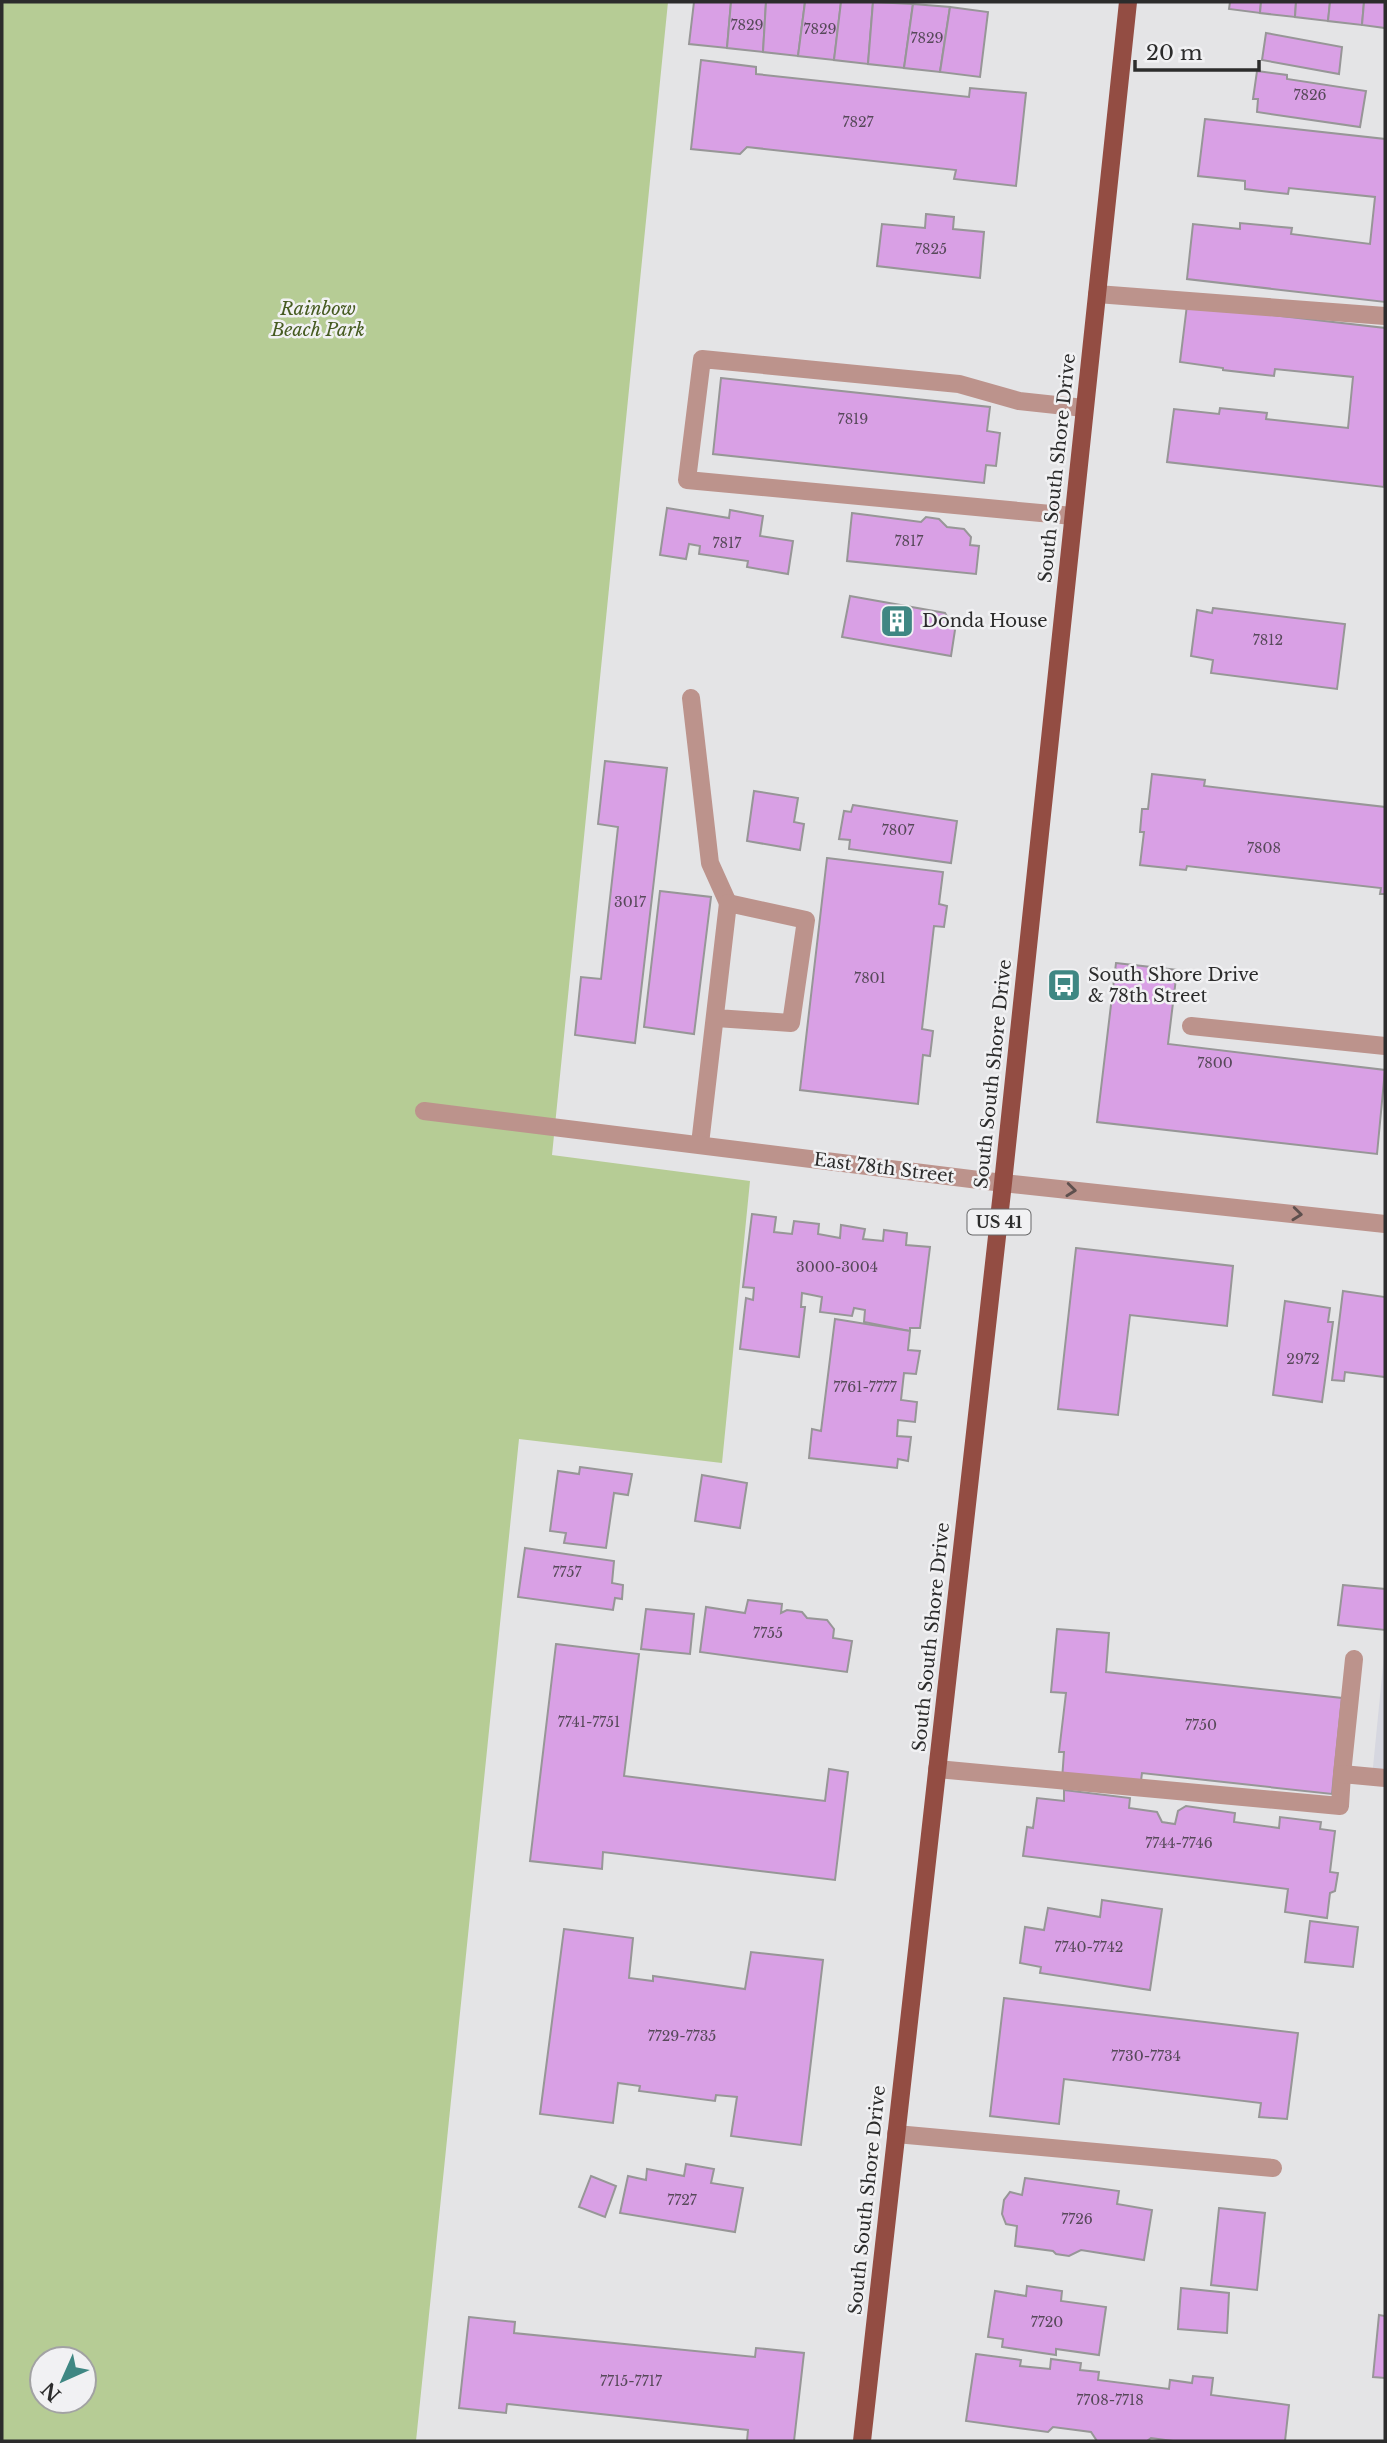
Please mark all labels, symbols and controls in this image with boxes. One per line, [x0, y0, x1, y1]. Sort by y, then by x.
house number: 7829 [730, 16, 764, 34]
house number: 7829 [803, 20, 837, 38]
scale bar [1135, 28, 1259, 72]
house number: 7829 [910, 29, 944, 47]
text: 20 m [1146, 40, 1203, 66]
house number: 7826 [1293, 86, 1327, 104]
house number: 7827 [842, 113, 875, 131]
house number: 7825 [915, 240, 947, 258]
park label: Rainbow Beach Park [270, 298, 365, 341]
street label: South South Shore Drive [1034, 352, 1080, 584]
house number: 7819 [838, 410, 868, 428]
house number: 7817 [895, 532, 924, 550]
house number: 7817 [713, 534, 742, 552]
building icon: Donda House [878, 602, 916, 640]
place label: Donda House [922, 610, 1048, 632]
house number: 7812 [1253, 631, 1283, 649]
house number: 7807 [882, 821, 915, 839]
house number: 7808 [1247, 839, 1281, 857]
house number: 3017 [614, 893, 647, 911]
street label: South South Shore Drive [970, 958, 1016, 1190]
place label: South Shore Drive & 78th Street [1088, 964, 1259, 1007]
bus stop icon: South Shore Drive & 78th Street [1045, 966, 1083, 1004]
house number: 7801 [854, 969, 886, 987]
house number: 7800 [1197, 1054, 1233, 1072]
street label: East 78th Street [812, 1148, 956, 1188]
one-way arrow [1066, 1182, 1077, 1197]
one-way arrow [1291, 1207, 1303, 1222]
road number: US 41 [968, 1210, 1030, 1234]
house number: 3000-3004 [796, 1258, 878, 1276]
house number: 2972 [1286, 1350, 1320, 1368]
house number: 7761-7777 [833, 1378, 898, 1396]
street label: South South Shore Drive [908, 1521, 954, 1753]
house number: 7757 [553, 1563, 582, 1581]
house number: 7755 [753, 1624, 783, 1642]
house number: 7741-7751 [558, 1713, 620, 1731]
house number: 7750 [1185, 1716, 1217, 1734]
house number: 7744-7746 [1145, 1834, 1213, 1852]
house number: 7740-7742 [1055, 1938, 1123, 1956]
house number: 7729-7735 [648, 2027, 716, 2045]
house number: 7730-7734 [1111, 2047, 1181, 2065]
street label: South South Shore Drive [844, 2084, 890, 2316]
house number: 7727 [667, 2191, 698, 2209]
house number: 7726 [1061, 2210, 1093, 2228]
house number: 7720 [1031, 2313, 1063, 2331]
north arrow [28, 2345, 98, 2415]
house number: 7715-7717 [600, 2372, 663, 2390]
text: N [37, 2377, 66, 2406]
house number: 7708-7718 [1076, 2391, 1144, 2409]

